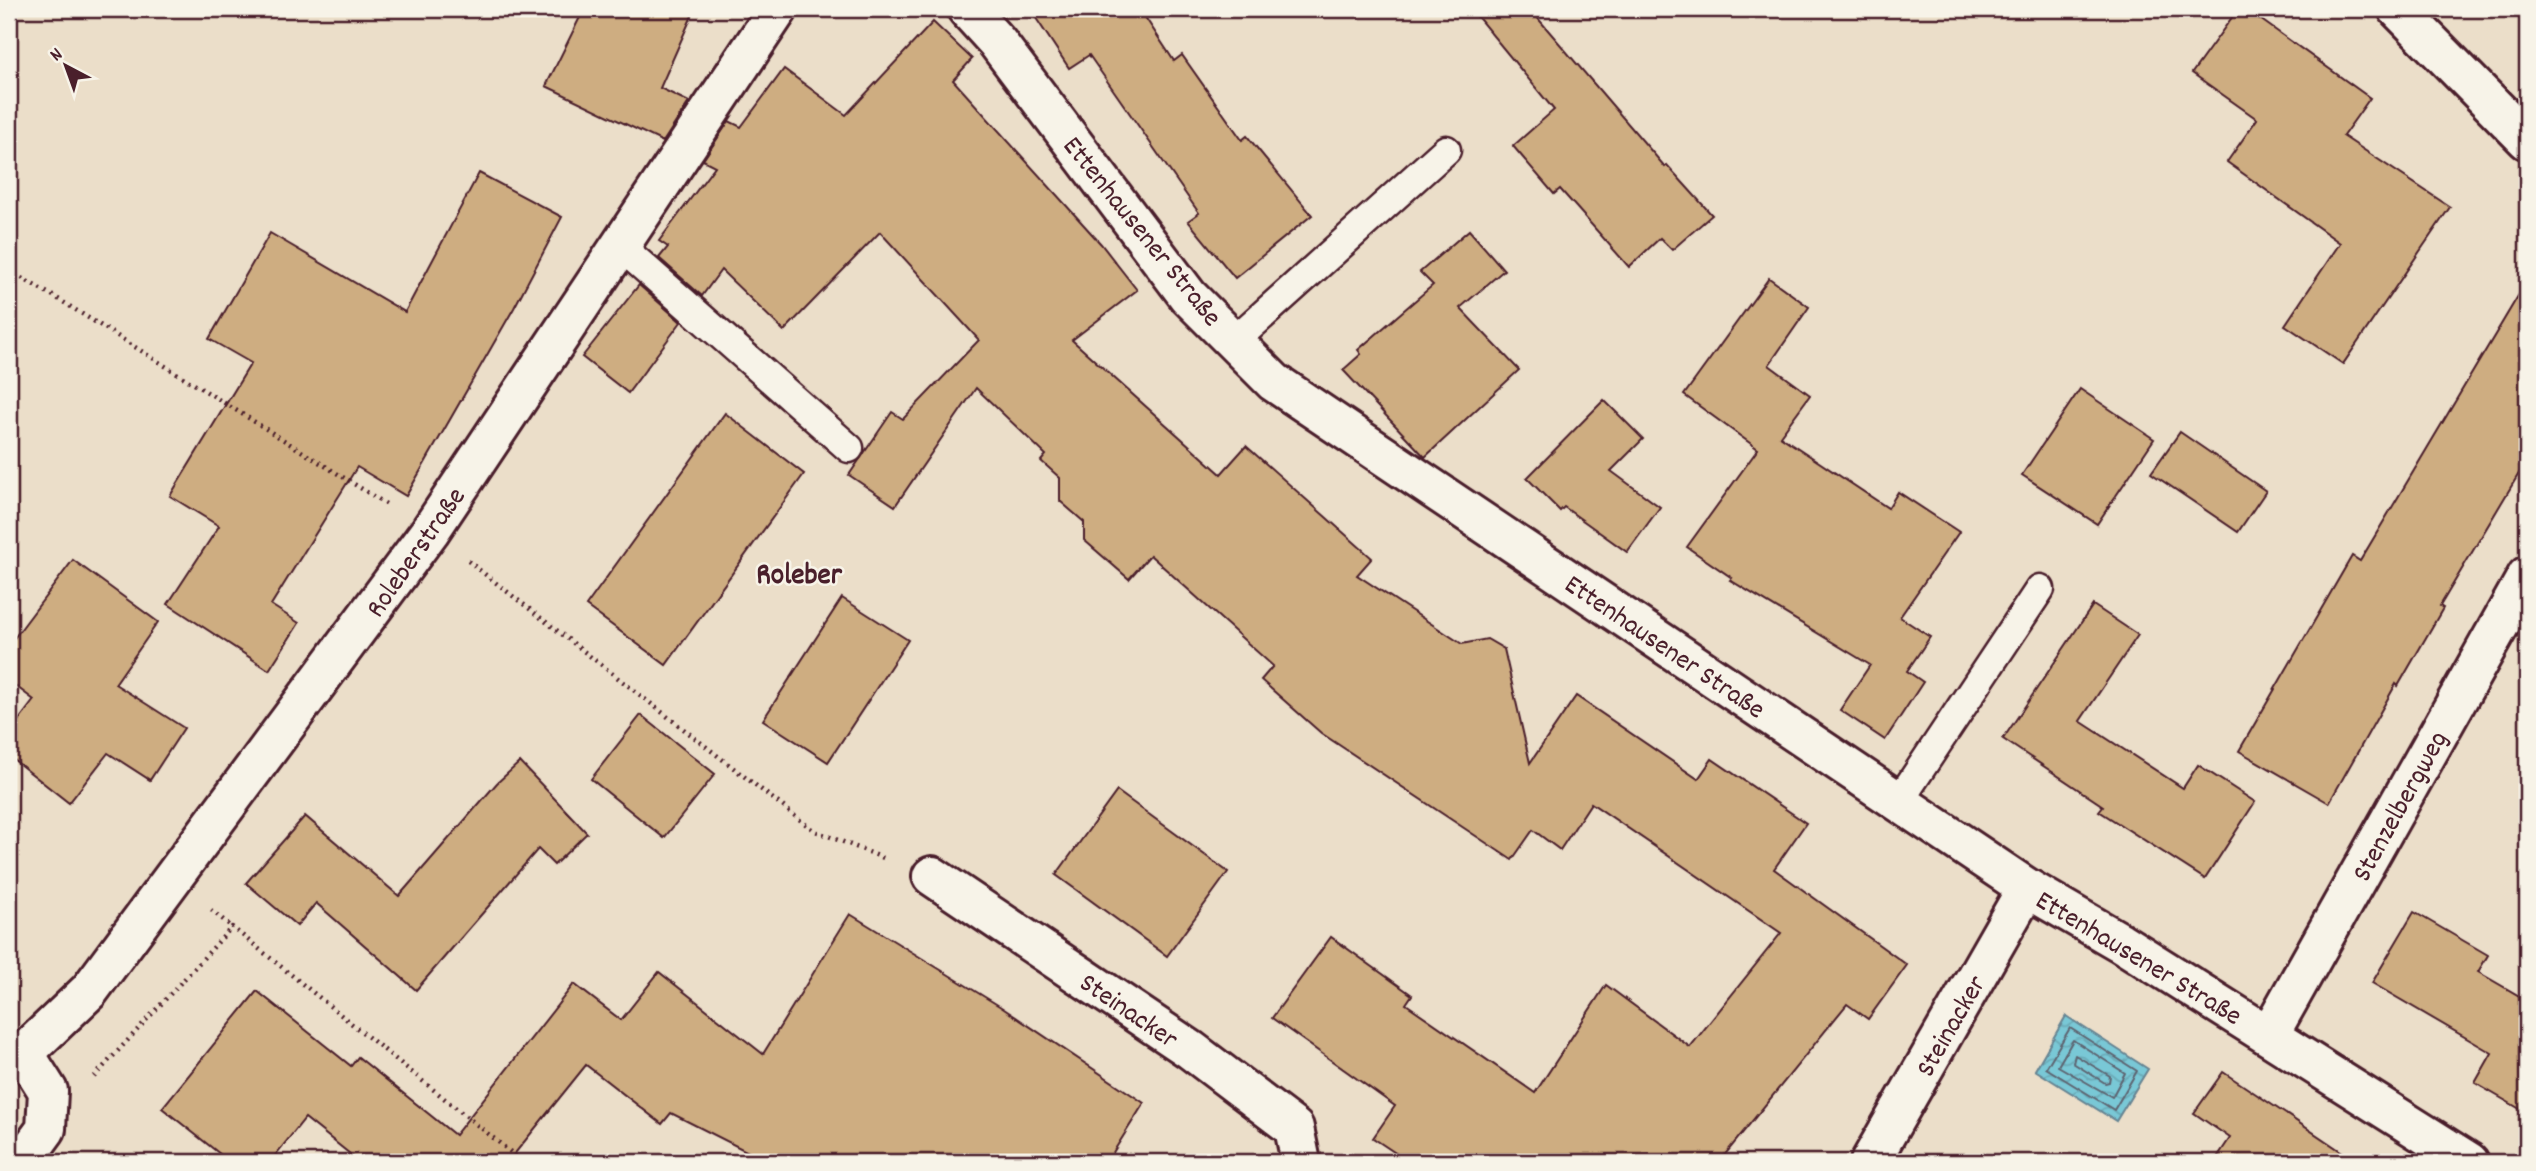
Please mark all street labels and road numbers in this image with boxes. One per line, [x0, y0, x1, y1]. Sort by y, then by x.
street label: Ettenhausener Straße [1051, 129, 1229, 337]
street label: Roleberstraße [358, 480, 478, 627]
street label: Ettenhausener Straße [1555, 567, 1772, 731]
street label: Stenzelbergweg [2344, 725, 2460, 890]
street label: Ettenhausener Straße [2027, 883, 2248, 1038]
street label: Steinacker [1070, 965, 1185, 1061]
street label: Steinacker [1908, 969, 1999, 1086]

